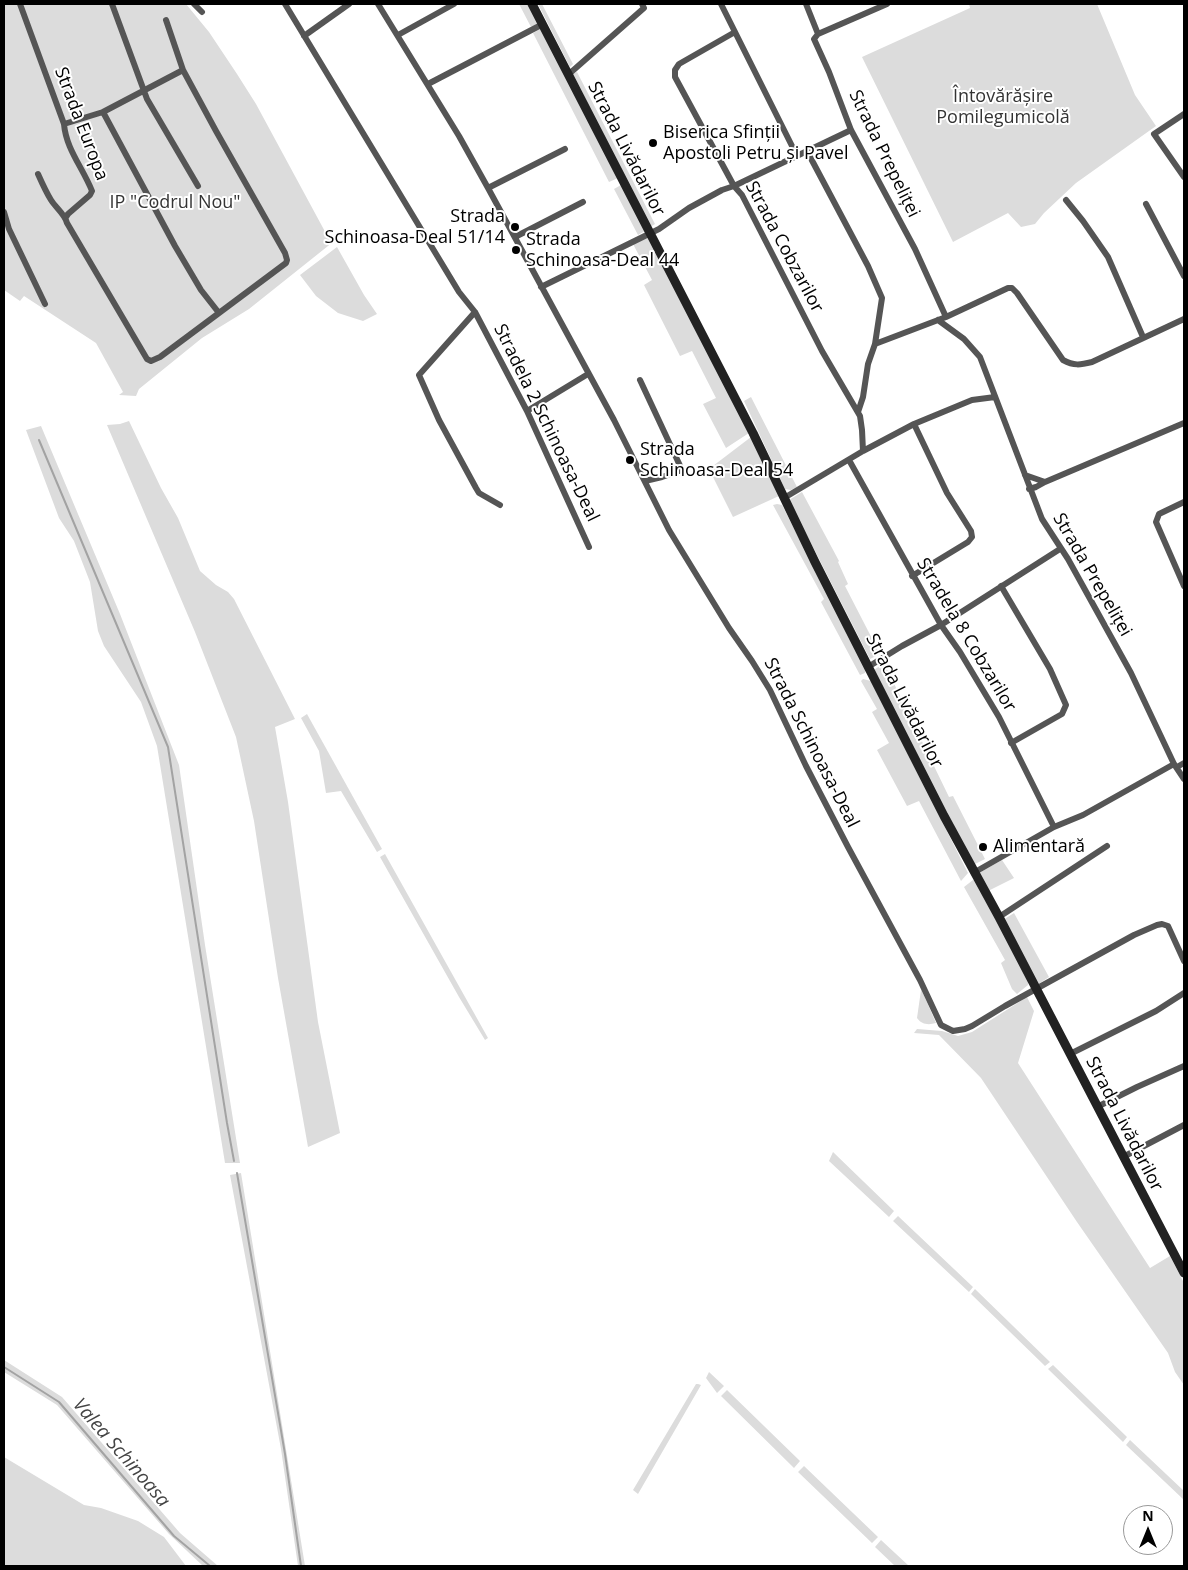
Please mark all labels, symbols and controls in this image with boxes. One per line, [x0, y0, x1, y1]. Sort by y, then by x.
street label: Strada Europa [49, 64, 113, 184]
street label: Strada Livădarilor [583, 78, 669, 220]
park label: Întovărășire Pomilegumicolă [936, 86, 1070, 128]
street label: Strada Prepeliței [844, 87, 924, 221]
place label: Biserica Sfinții Apostoli Petru și Pavel [663, 122, 849, 164]
marker: Biserica Sfinții Apostoli Petru și Pavel [647, 137, 659, 149]
street label: Strada Cobzarilor [740, 178, 828, 316]
park label: IP "Codrul Nou" [109, 192, 241, 214]
place label: Strada Schinoasa-Deal 51/14 [325, 206, 505, 248]
marker: Strada Schinoasa-Deal 51/14 [509, 221, 521, 233]
place label: Strada Schinoasa-Deal 44 [526, 229, 679, 272]
marker: Strada Schinoasa-Deal 44 [510, 244, 522, 256]
street label: Stradela 2 Schinoasa-Deal [489, 321, 603, 525]
place label: Strada Schinoasa-Deal 54 [640, 439, 793, 482]
marker: Strada Schinoasa-Deal 54 [624, 454, 636, 466]
street label: Strada Prepeliței [1048, 509, 1136, 641]
street label: Stradela 8 Cobzarilor [912, 554, 1020, 716]
street label: Strada Livădarilor [861, 630, 947, 772]
street label: Strada Schinoasa-Deal [759, 655, 863, 831]
place label: Alimentară [993, 836, 1085, 858]
marker: Alimentară [977, 841, 989, 853]
street label: Strada Livădarilor [1081, 1053, 1167, 1195]
water label: Valea Schinoasa [68, 1394, 174, 1512]
north arrow [1123, 1505, 1173, 1555]
text: N [1142, 1506, 1154, 1525]

